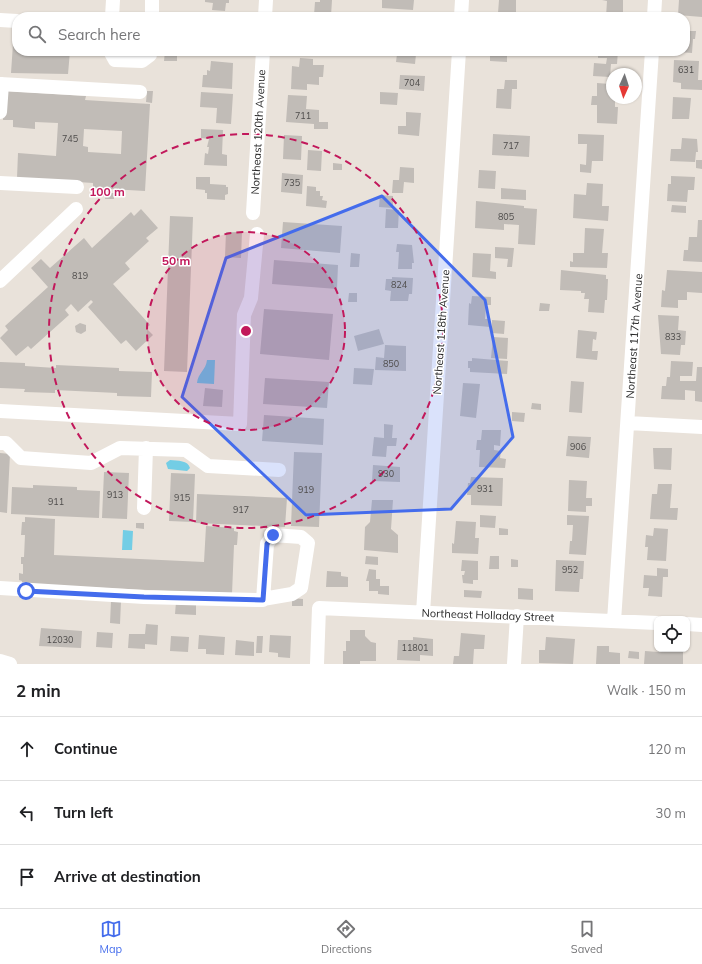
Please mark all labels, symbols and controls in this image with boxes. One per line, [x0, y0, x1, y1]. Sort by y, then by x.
search box [12, 12, 690, 56]
icon: search [26, 23, 48, 45]
text: Search here [58, 25, 140, 44]
house number: 631 [678, 64, 694, 75]
north arrow [606, 68, 642, 104]
street label: Northeast 120th Avenue [248, 69, 268, 195]
house number: 704 [404, 77, 421, 88]
house number: 711 [295, 110, 311, 121]
house number: 745 [62, 133, 79, 144]
house number: 717 [503, 140, 519, 151]
house number: 735 [284, 177, 301, 188]
text: 100 m [89, 184, 125, 199]
house number: 805 [498, 211, 515, 222]
text: 50 m [162, 253, 190, 268]
street label: Northeast 118th Avenue [430, 269, 452, 395]
house number: 819 [72, 270, 88, 281]
street label: Northeast 117th Avenue [623, 273, 645, 399]
house number: 824 [391, 279, 408, 290]
centre of rings [239, 324, 253, 338]
house number: 833 [665, 331, 681, 342]
house number: 850 [383, 358, 399, 369]
house number: 906 [570, 441, 586, 452]
house number: 930 [378, 468, 394, 479]
house number: 931 [477, 483, 493, 494]
house number: 919 [298, 484, 314, 495]
house number: 913 [107, 489, 123, 500]
house number: 915 [174, 492, 191, 503]
house number: 911 [48, 496, 64, 507]
house number: 917 [233, 504, 249, 515]
route end [264, 526, 282, 544]
house number: 952 [562, 564, 578, 575]
route start [17, 582, 35, 600]
street label: Northeast Holladay Street [421, 606, 555, 624]
map controls [654, 616, 690, 652]
button: locate [654, 616, 690, 652]
house number: 12030 [46, 634, 74, 645]
house number: 11801 [401, 642, 429, 653]
text: 2 min [16, 680, 61, 701]
text: Walk · 150 m [607, 682, 686, 698]
icon: ahead [16, 738, 38, 760]
text: Continue [54, 739, 117, 758]
text: 120 m [648, 741, 686, 757]
icon: left [16, 802, 38, 824]
text: Turn left [54, 803, 113, 822]
text: 30 m [656, 805, 686, 821]
icon: arrive [16, 866, 38, 888]
text: Arrive at destination [54, 867, 201, 886]
tab: Map [99, 918, 122, 956]
tab: Directions [321, 918, 372, 956]
tab: Saved [571, 918, 603, 956]

